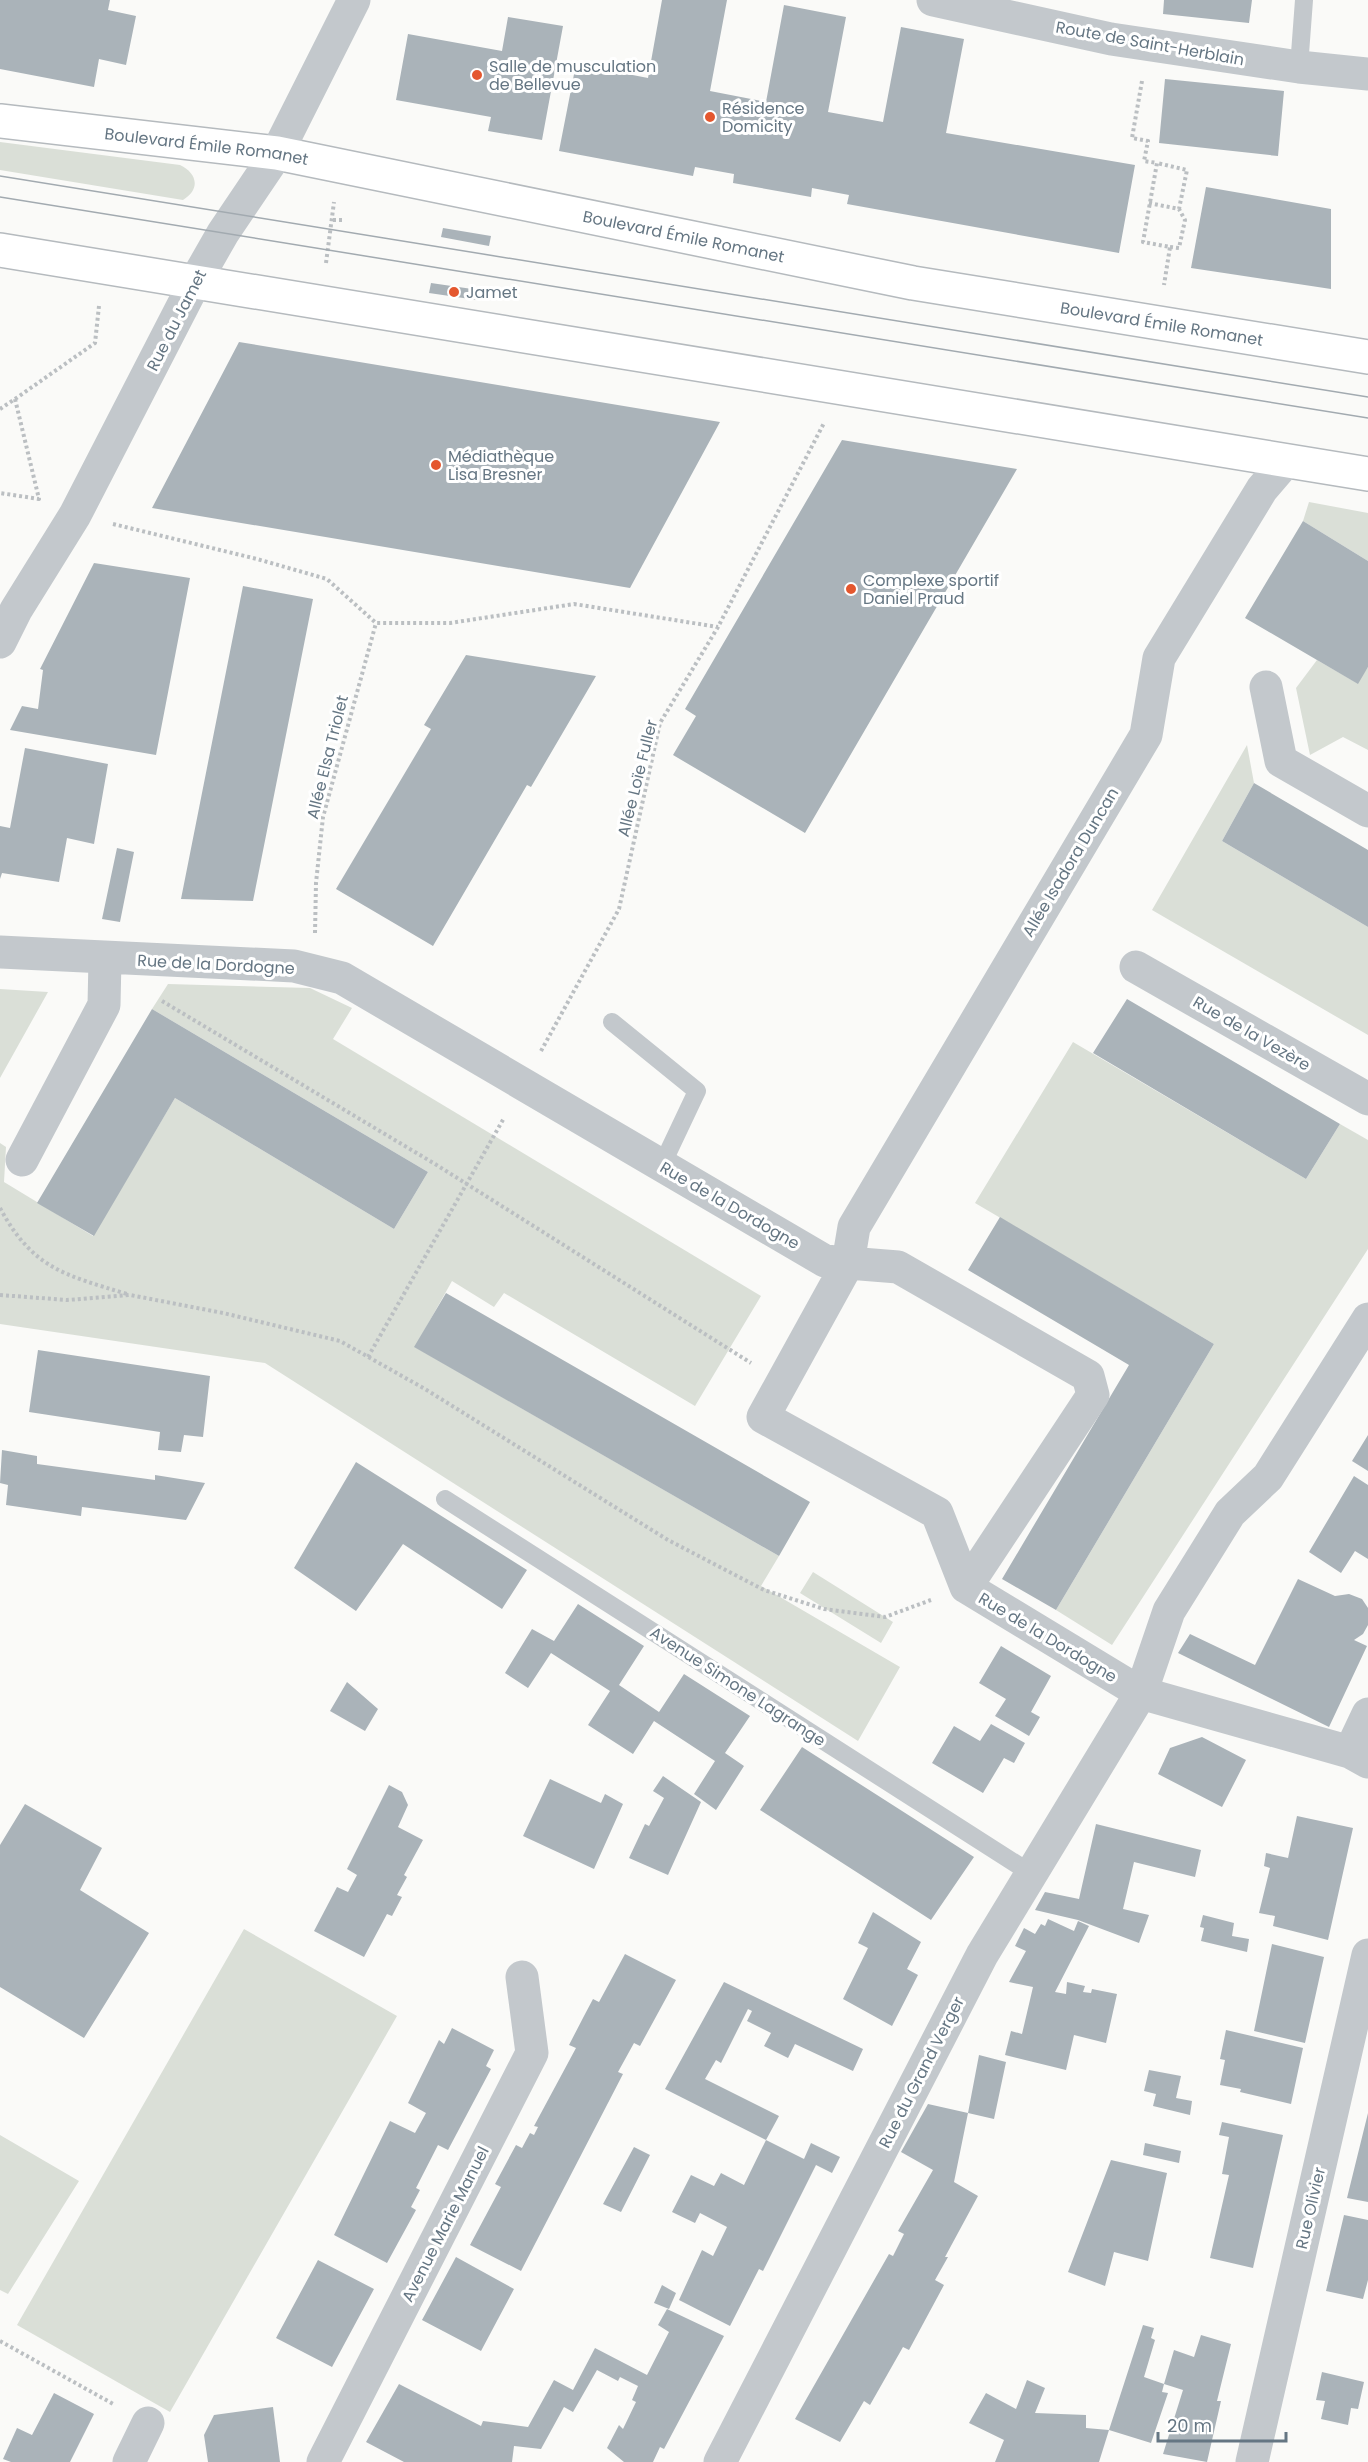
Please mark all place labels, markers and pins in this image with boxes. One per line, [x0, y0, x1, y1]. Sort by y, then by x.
place label: Salle de musculation de Bellevue [489, 55, 656, 96]
marker: Salle de musculation de Bellevue [470, 68, 484, 82]
place label: Résidence Domicity [722, 97, 805, 138]
marker: Résidence Domicity [703, 110, 717, 124]
place label: Jamet [466, 281, 518, 304]
marker: Jamet [447, 285, 461, 299]
place label: Médiathèque Lisa Bresner [448, 445, 554, 486]
marker: Médiathèque Lisa Bresner [429, 458, 443, 472]
place label: Complexe sportif Daniel Praud [863, 569, 999, 610]
marker: Complexe sportif Daniel Praud [844, 582, 858, 596]

